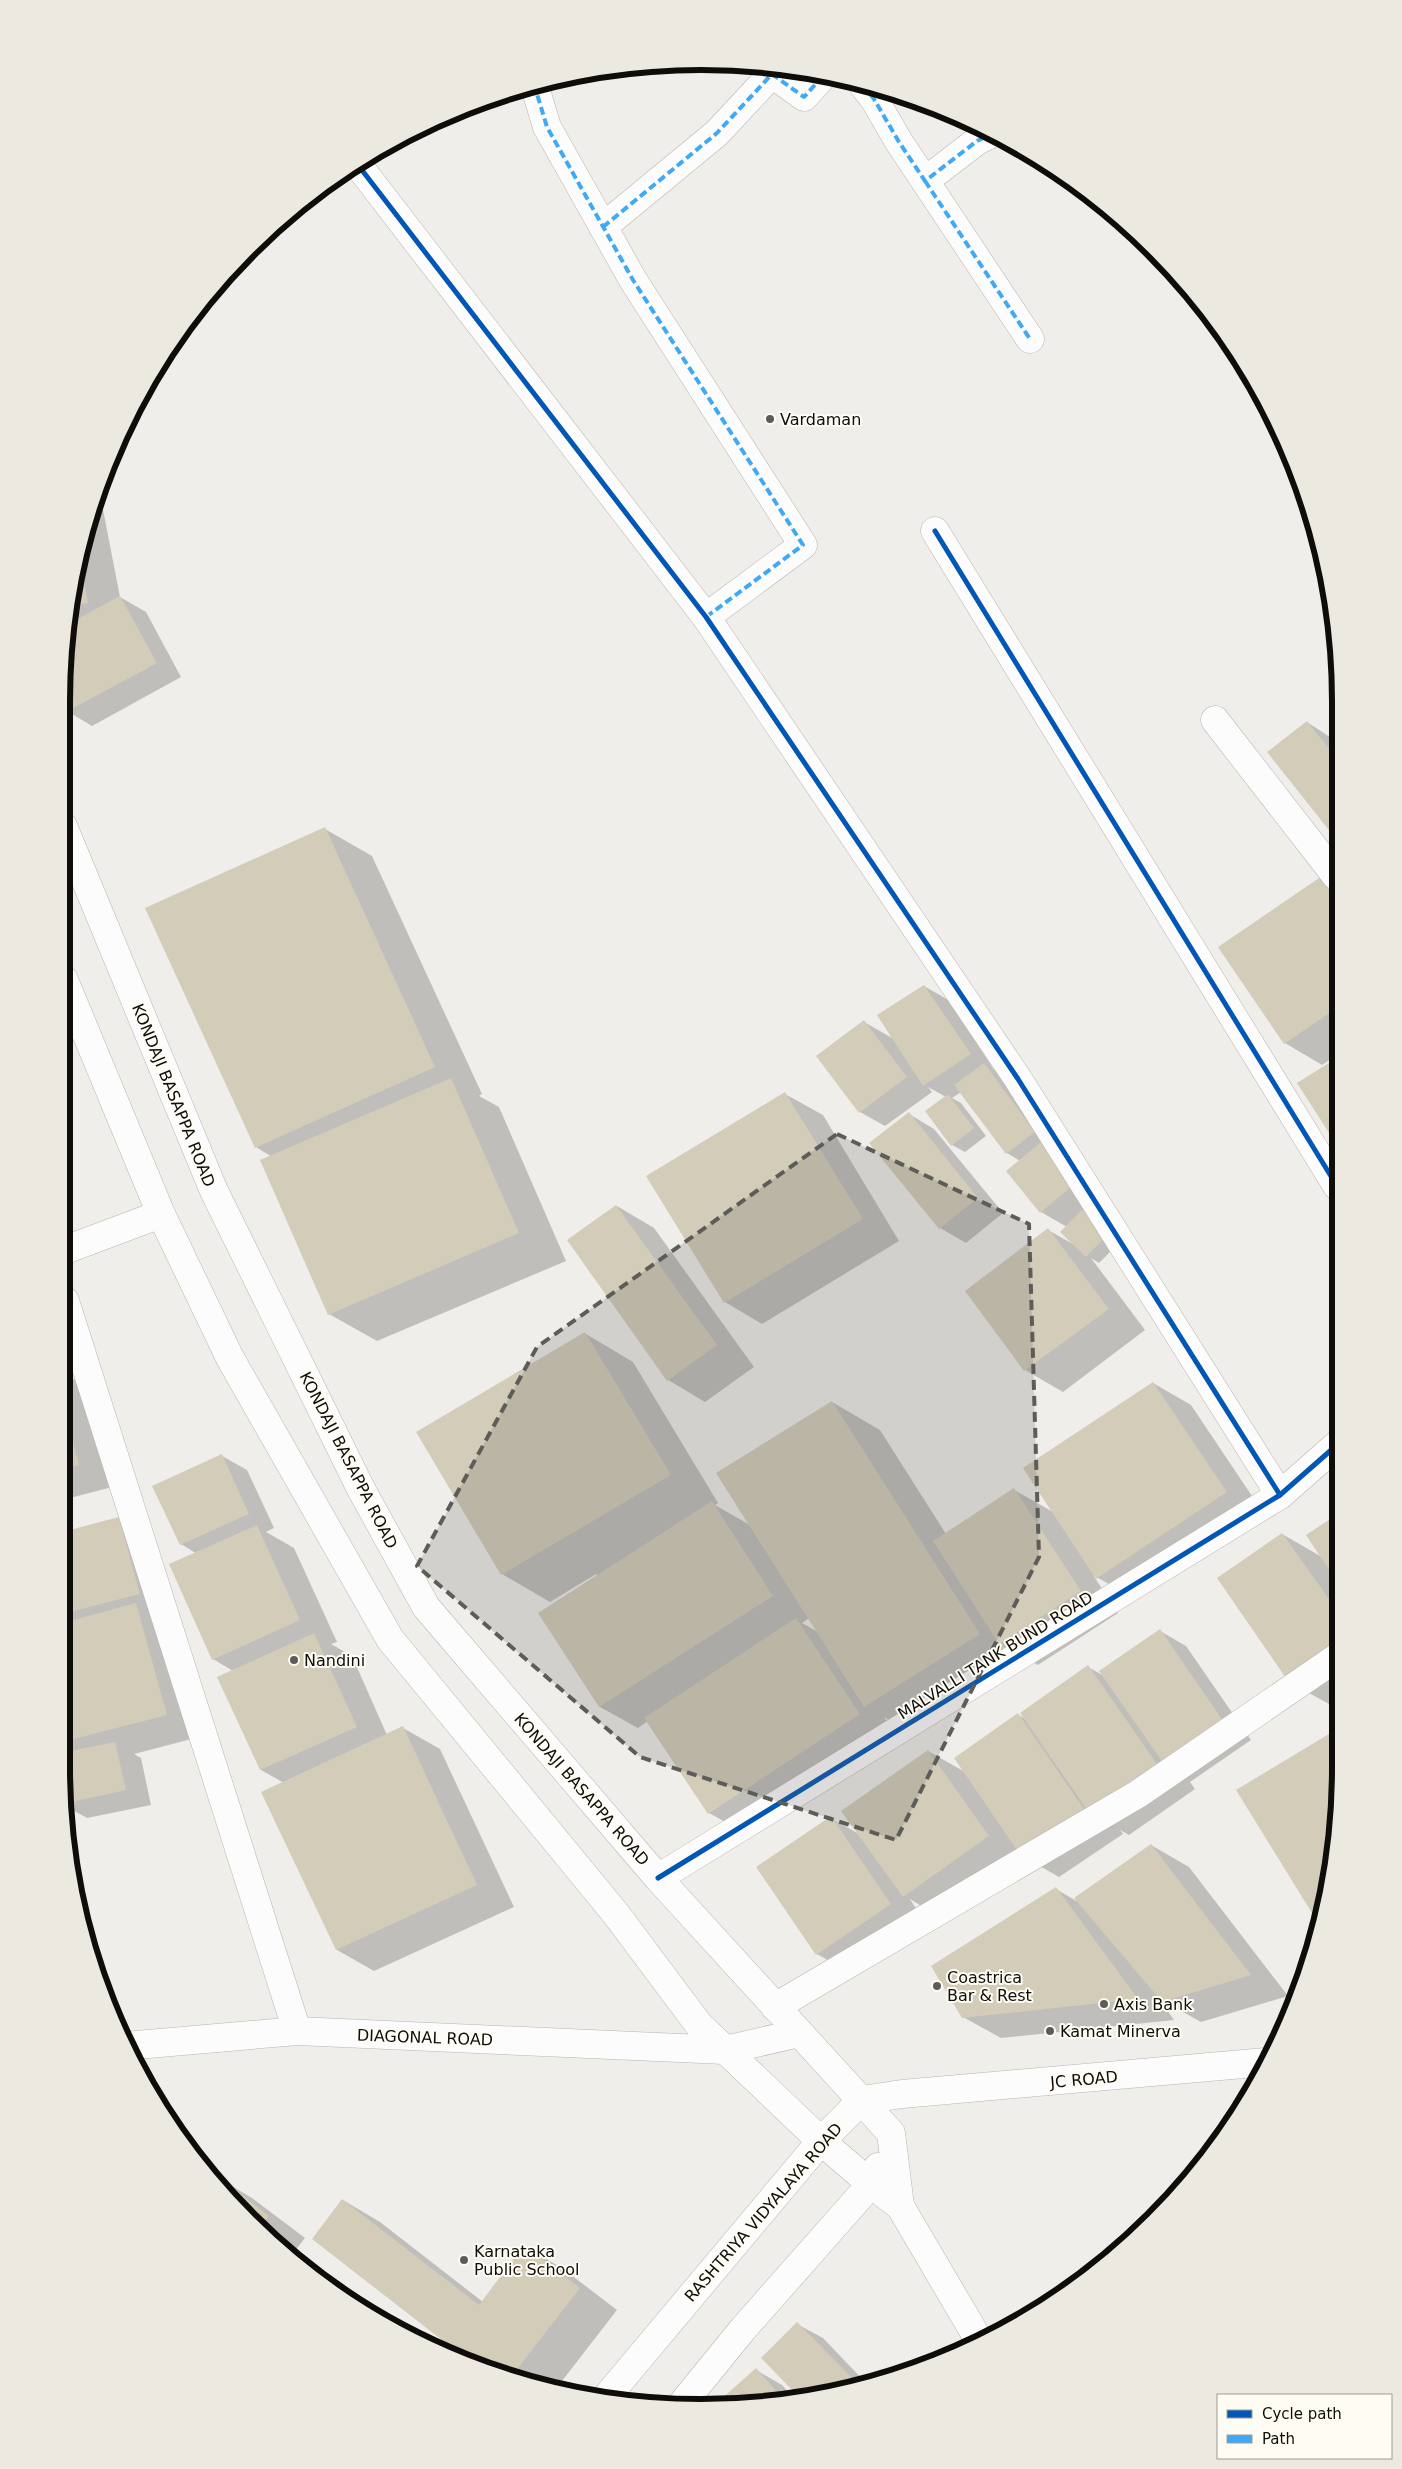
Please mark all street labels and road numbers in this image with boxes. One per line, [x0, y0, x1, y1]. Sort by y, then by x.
street label: KONDAJI BASAPPA ROAD [128, 1001, 219, 1190]
street label: KONDAJI BASAPPA ROAD [296, 1369, 402, 1552]
street label: MALVALLI TANK BUND ROAD [894, 1587, 1096, 1723]
street label: KONDAJI BASAPPA ROAD [510, 1709, 653, 1870]
street label: DIAGONAL ROAD [357, 2026, 493, 2049]
street label: JC ROAD [1049, 2067, 1119, 2092]
street label: RASHTRIYA VIDYALAYA ROAD [681, 2119, 846, 2306]

